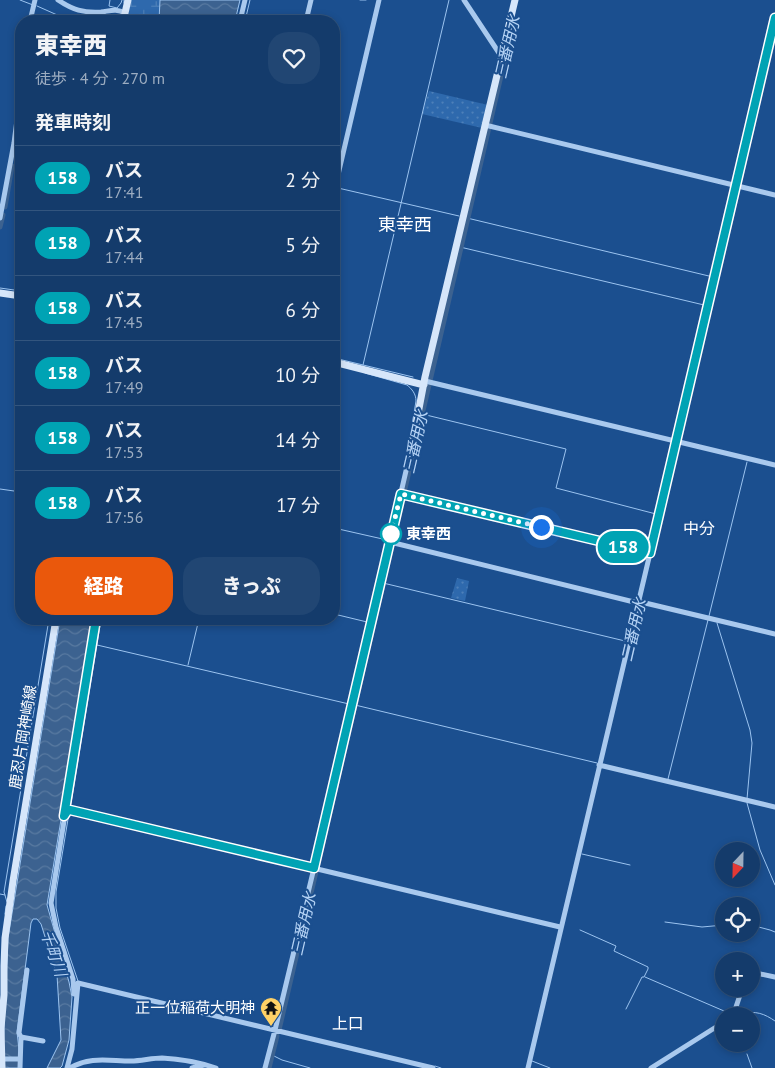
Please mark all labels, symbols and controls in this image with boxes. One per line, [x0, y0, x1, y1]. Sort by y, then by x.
water label: 三番用水 [490, 12, 524, 80]
text: 東幸西 [35, 30, 107, 61]
button: heart [268, 32, 320, 84]
text: 徒歩 · 4 分 · 270 m [35, 68, 165, 88]
text: 発車時刻 [35, 110, 111, 134]
text: バス [105, 158, 143, 182]
text: 158 [47, 166, 78, 189]
text: 2 分 [286, 168, 320, 192]
text: 17:41 [105, 182, 143, 202]
district label: 東幸西 [378, 213, 432, 236]
text: バス [105, 223, 143, 247]
text: 158 [47, 231, 78, 254]
text: 5 分 [286, 233, 320, 257]
text: 17:44 [105, 247, 143, 267]
text: バス [105, 288, 143, 312]
text: 158 [47, 296, 78, 319]
text: 6 分 [286, 298, 320, 322]
text: 17:45 [105, 312, 143, 332]
text: バス [105, 353, 143, 377]
text: 158 [47, 361, 78, 384]
text: 10 分 [275, 363, 320, 387]
text: 17:49 [105, 377, 143, 397]
water label: 三番用水 [398, 407, 432, 475]
text: バス [105, 418, 143, 442]
text: 158 [47, 426, 78, 449]
text: 14 分 [275, 428, 320, 452]
text: 17:53 [105, 442, 143, 462]
text: バス [105, 483, 143, 507]
text: 158 [47, 491, 78, 514]
text: 17 分 [276, 493, 320, 517]
text: 17:56 [105, 507, 143, 527]
your location [529, 515, 554, 540]
district label: 中分 [683, 518, 715, 538]
marker: 東幸西 [380, 523, 402, 545]
place label: 東幸西 [406, 524, 451, 543]
line badge: 158 [594, 531, 652, 563]
text: 158 [608, 535, 638, 558]
button: 経路 [35, 557, 173, 615]
button: きっぷ [183, 557, 320, 615]
water label: 二番用水 [616, 595, 650, 663]
street label: 鹿忍片岡神崎線 [5, 684, 40, 790]
north arrow [715, 842, 760, 888]
map controls [715, 842, 760, 1052]
water label: 三番用水 [286, 889, 320, 957]
button: locate [715, 897, 760, 942]
water label: 千町川 [37, 927, 72, 981]
button: + [715, 952, 760, 997]
temple icon: 正一位稲荷大明神 [259, 996, 283, 1027]
place label: 正一位稲荷大明神 [135, 998, 255, 1017]
button: − [715, 1007, 760, 1052]
district label: 上口 [332, 1013, 364, 1033]

